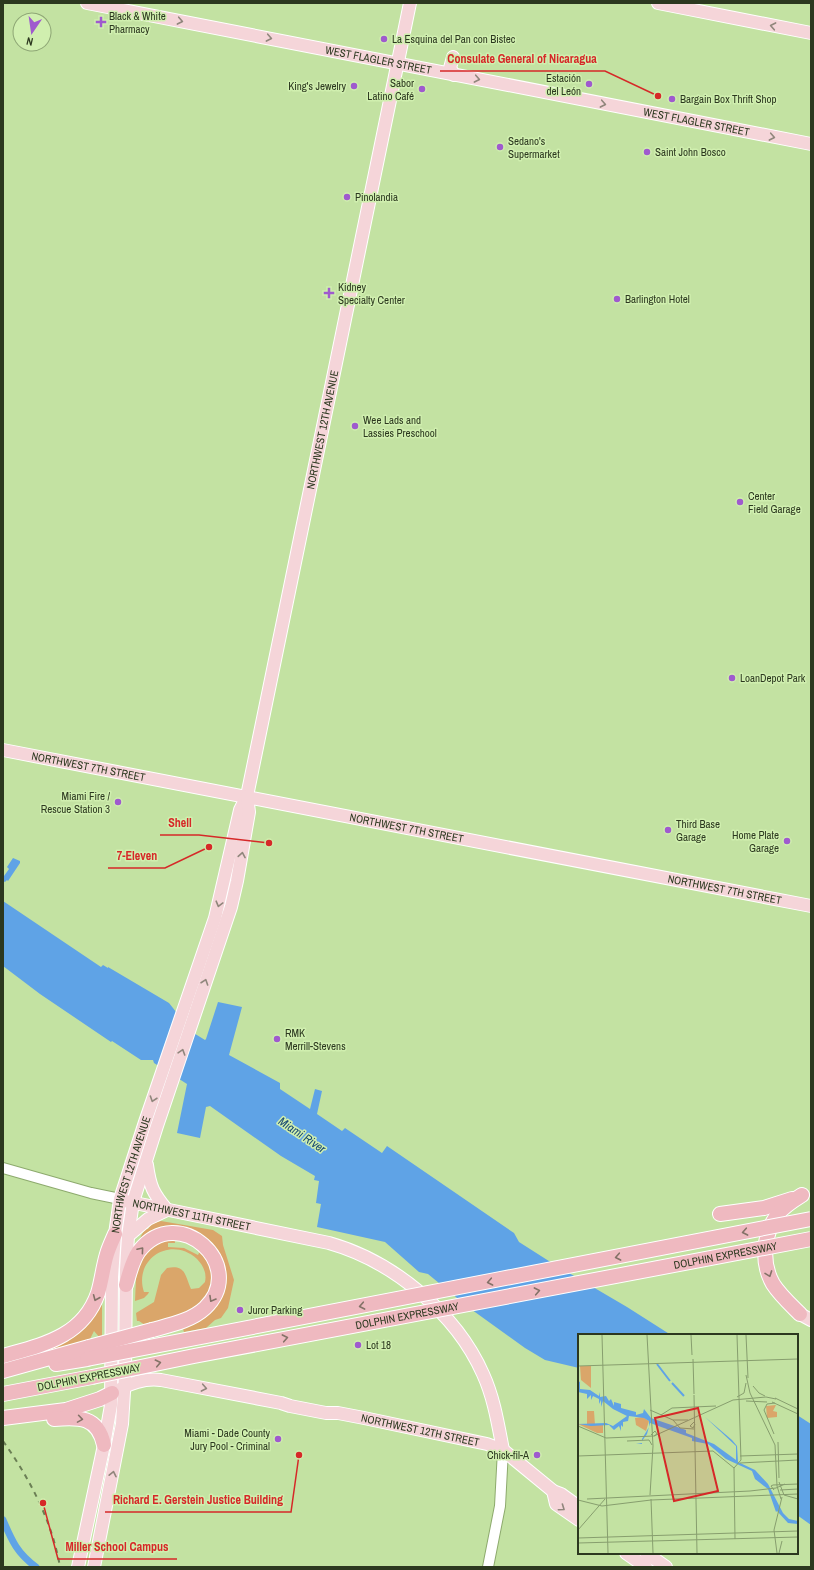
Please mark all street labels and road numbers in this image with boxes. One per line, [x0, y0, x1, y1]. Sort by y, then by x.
street label: WEST FLAGLER STREET [324, 43, 433, 77]
street label: WEST FLAGLER STREET [642, 105, 751, 139]
street label: NORTHWEST 12TH AVENUE [303, 369, 341, 490]
street label: NORTHWEST 7TH STREET [30, 749, 147, 784]
street label: NORTHWEST 7TH STREET [348, 810, 465, 846]
street label: NORTHWEST 7TH STREET [667, 872, 783, 907]
street label: NORTHWEST 12TH AVENUE [108, 1114, 153, 1234]
street label: NORTHWEST 11TH STREET [131, 1196, 252, 1234]
street label: DOLPHIN EXPRESSWAY [673, 1239, 778, 1272]
street label: DOLPHIN EXPRESSWAY [354, 1299, 460, 1332]
street label: DOLPHIN EXPRESSWAY [36, 1360, 142, 1394]
street label: NORTHWEST 12TH STREET [360, 1411, 481, 1449]

